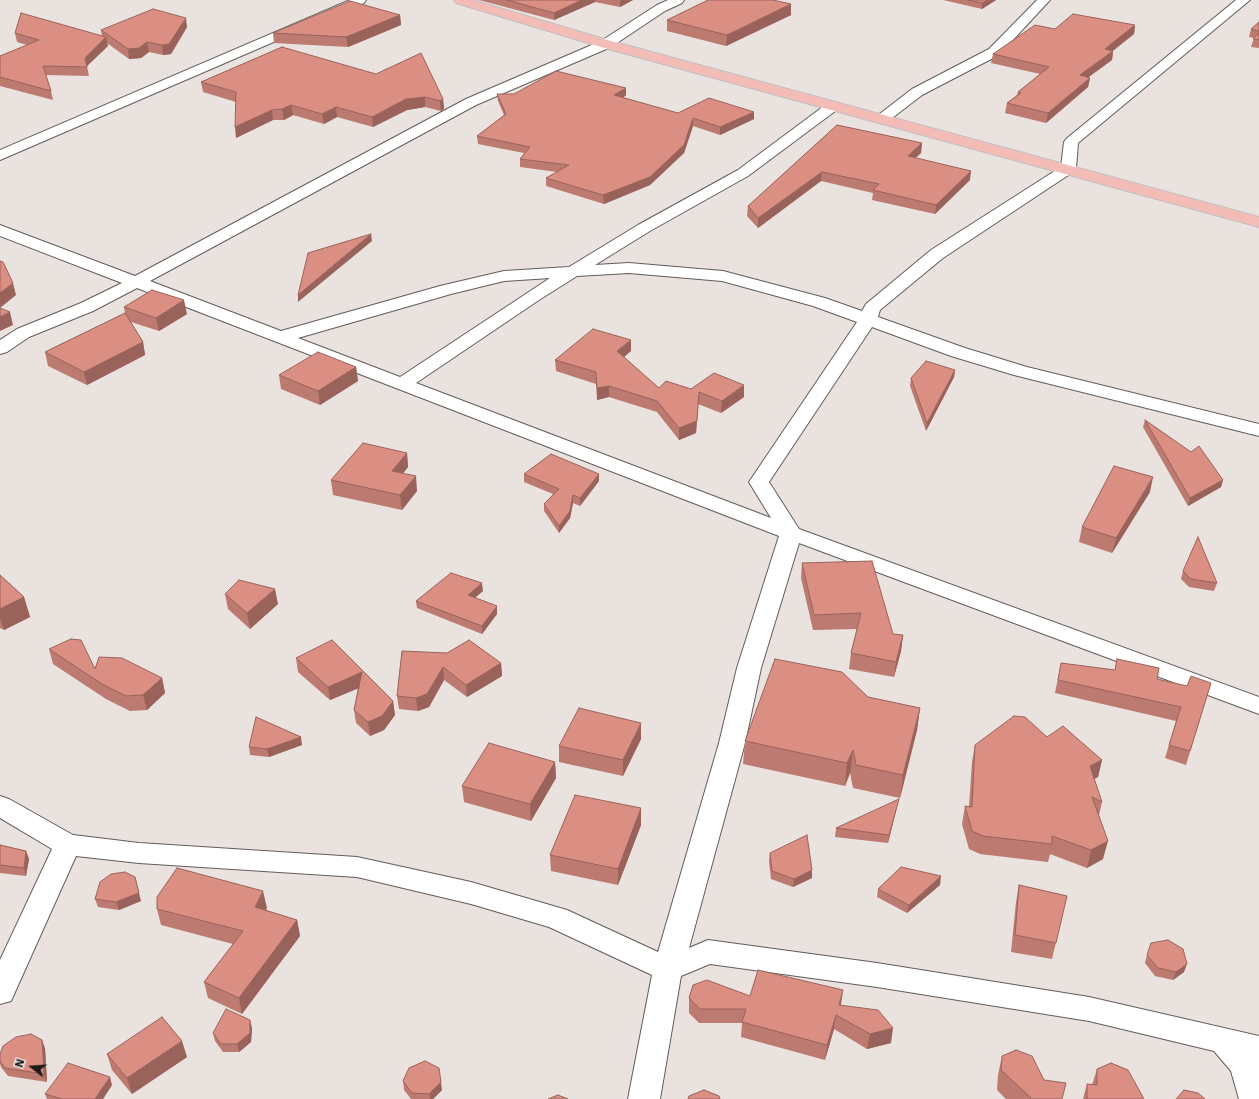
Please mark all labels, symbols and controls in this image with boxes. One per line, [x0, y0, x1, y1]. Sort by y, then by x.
north arrow [12, 1047, 52, 1087]
text: N [13, 1058, 27, 1069]

